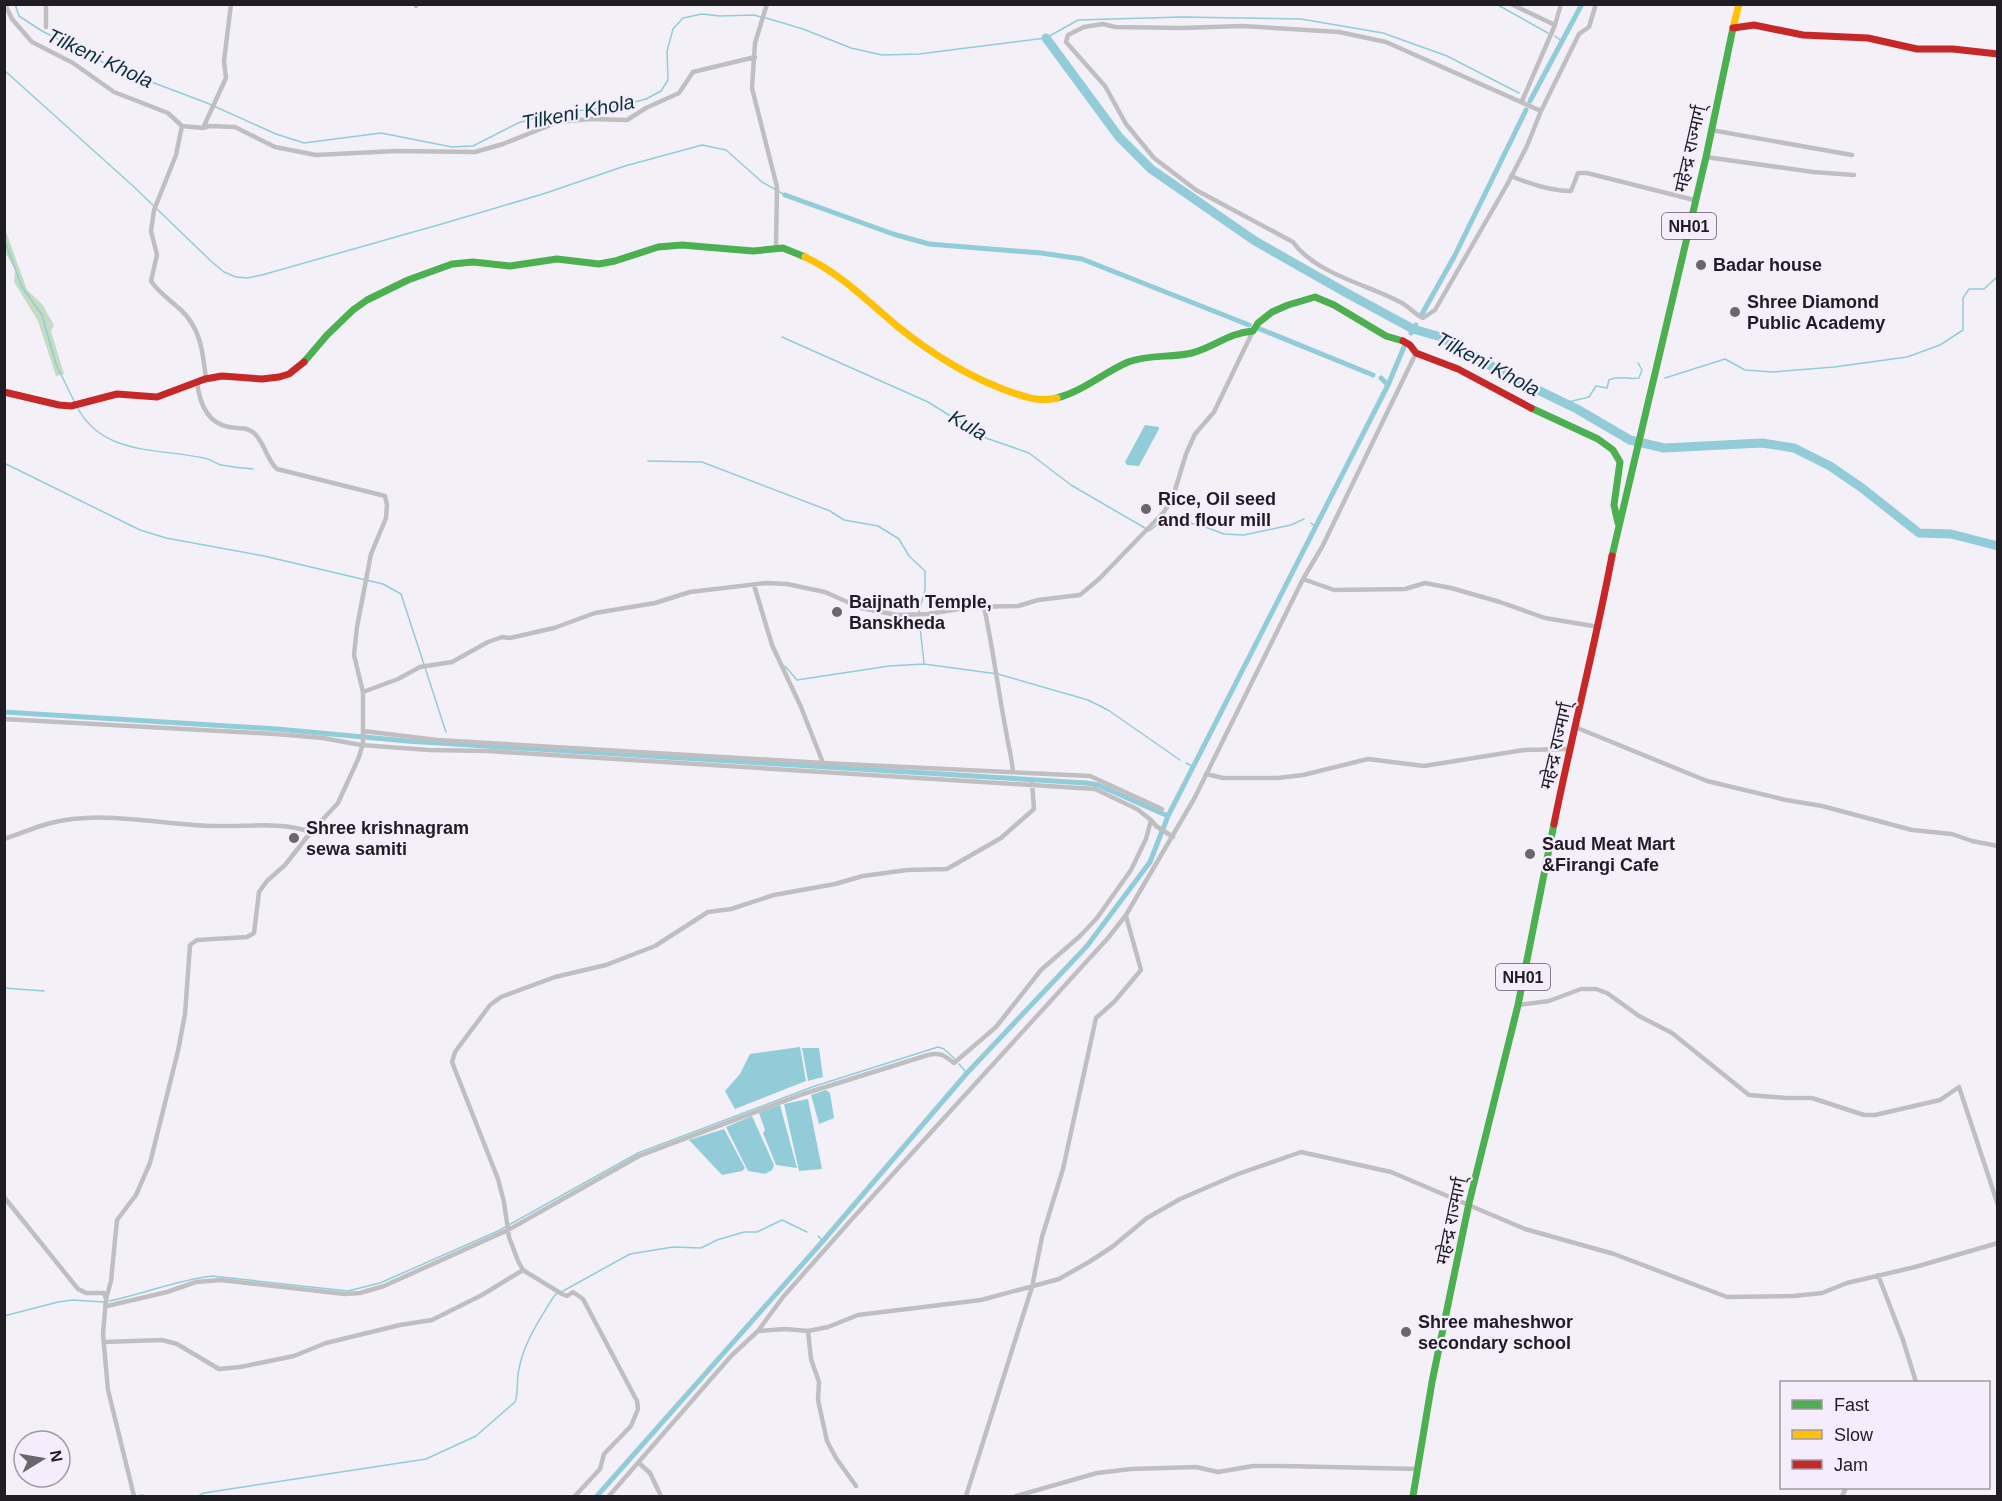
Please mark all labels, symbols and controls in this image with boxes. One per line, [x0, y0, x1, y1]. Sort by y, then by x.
water label: Tilkeni Khola [44, 24, 156, 92]
water label: Tilkeni Khola [520, 90, 636, 134]
street label: महेन्द्र राज्मार्ग् [1669, 101, 1711, 195]
road number: NH01 [1662, 213, 1716, 239]
place label: Badar house [1713, 255, 1822, 275]
marker: Badar house [1694, 258, 1708, 272]
place label: Shree Diamond Public Academy [1747, 292, 1885, 333]
marker: Shree Diamond Public Academy [1728, 305, 1742, 319]
water label: Tilkeni Khola [1432, 327, 1544, 401]
water label: Kula [945, 405, 991, 445]
place label: Rice, Oil seed and flour mill [1158, 489, 1276, 530]
marker: Rice, Oil seed and flour mill [1139, 502, 1153, 516]
place label: Baijnath Temple, Banskheda [849, 592, 992, 633]
marker: Baijnath Temple, Banskheda [830, 605, 844, 619]
street label: महेन्द्र राज्मार्ग् [1535, 698, 1577, 792]
place label: Shree krishnagram sewa samiti [306, 818, 469, 859]
marker: Shree krishnagram sewa samiti [287, 831, 301, 845]
place label: Saud Meat Mart &Firangi Cafe [1542, 834, 1675, 875]
marker: Saud Meat Mart &Firangi Cafe [1523, 847, 1537, 861]
road number: NH01 [1496, 964, 1550, 990]
street label: महेन्द्र राज्मार्ग् [1431, 1173, 1472, 1266]
place label: Shree maheshwor secondary school [1418, 1312, 1573, 1353]
marker: Shree maheshwor secondary school [1399, 1325, 1413, 1339]
legend [1780, 1381, 1990, 1489]
text: Fast [1834, 1395, 1869, 1415]
text: Slow [1834, 1425, 1874, 1445]
north arrow [12, 1429, 72, 1489]
text: N [47, 1449, 66, 1464]
text: Jam [1834, 1455, 1868, 1475]

